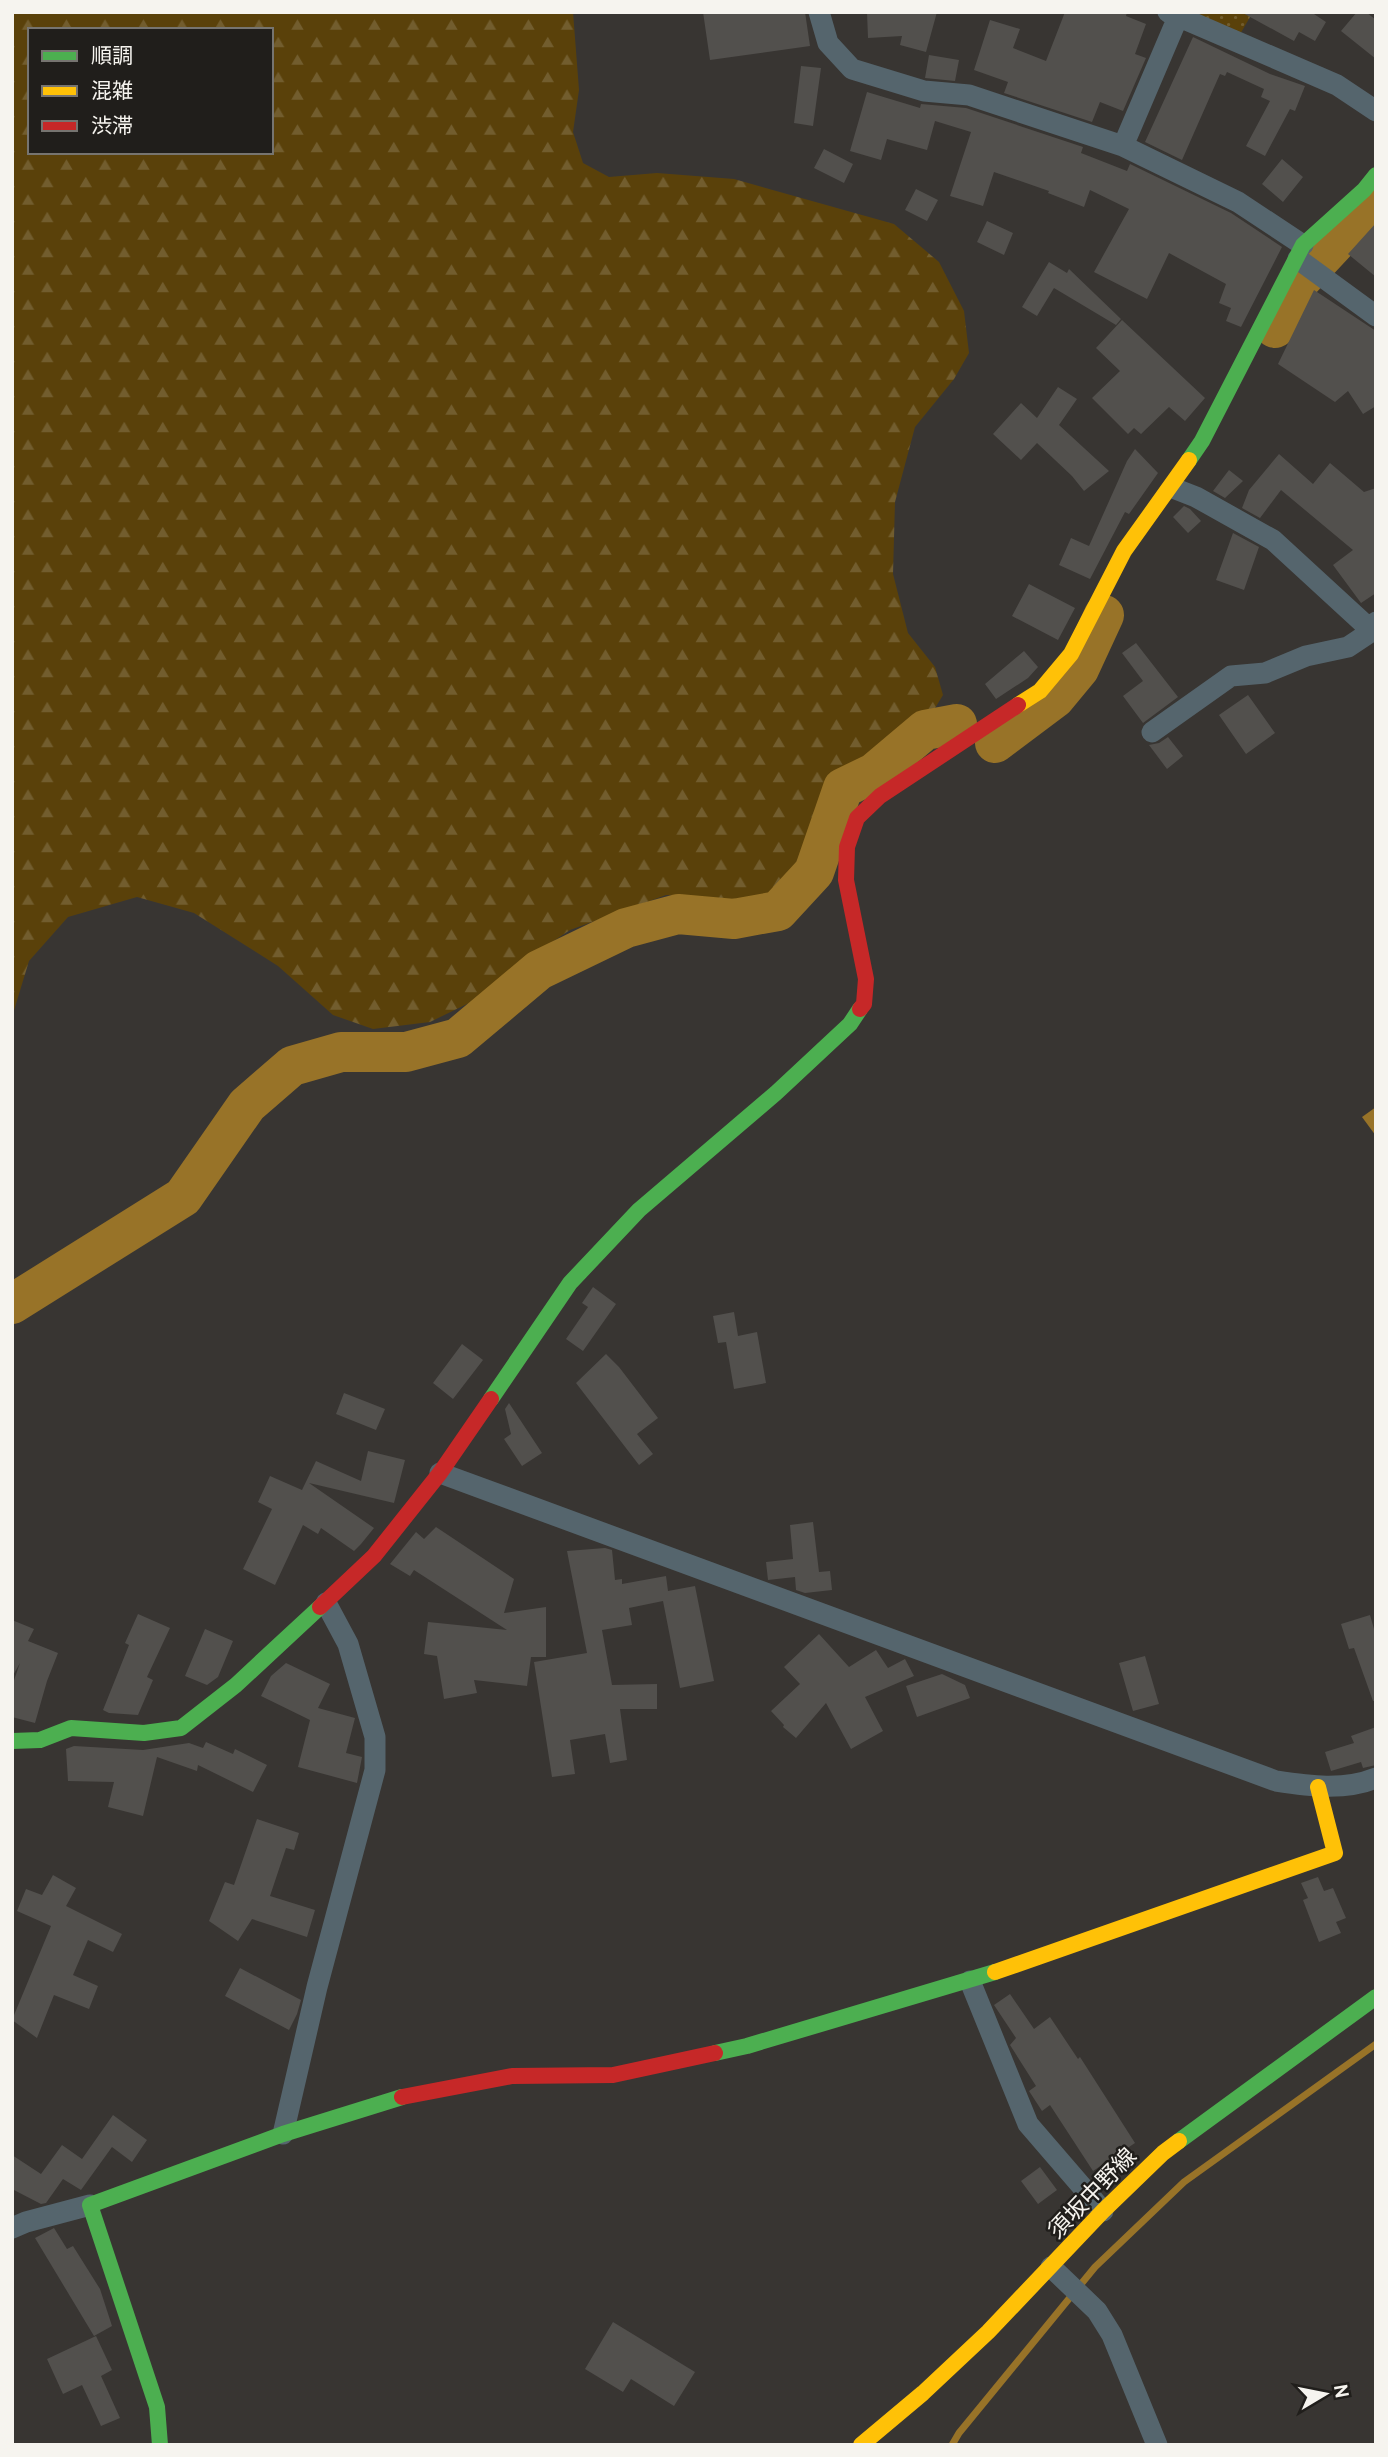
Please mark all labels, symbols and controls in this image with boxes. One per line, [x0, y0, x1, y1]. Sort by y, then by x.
legend [28, 28, 273, 154]
text: 順調 [91, 44, 133, 71]
text: 混雑 [91, 79, 133, 106]
text: 渋滞 [91, 114, 133, 141]
street label: 須坂中野線 [1043, 2143, 1144, 2246]
north arrow [1290, 2359, 1360, 2429]
text: N [1327, 2383, 1353, 2400]

